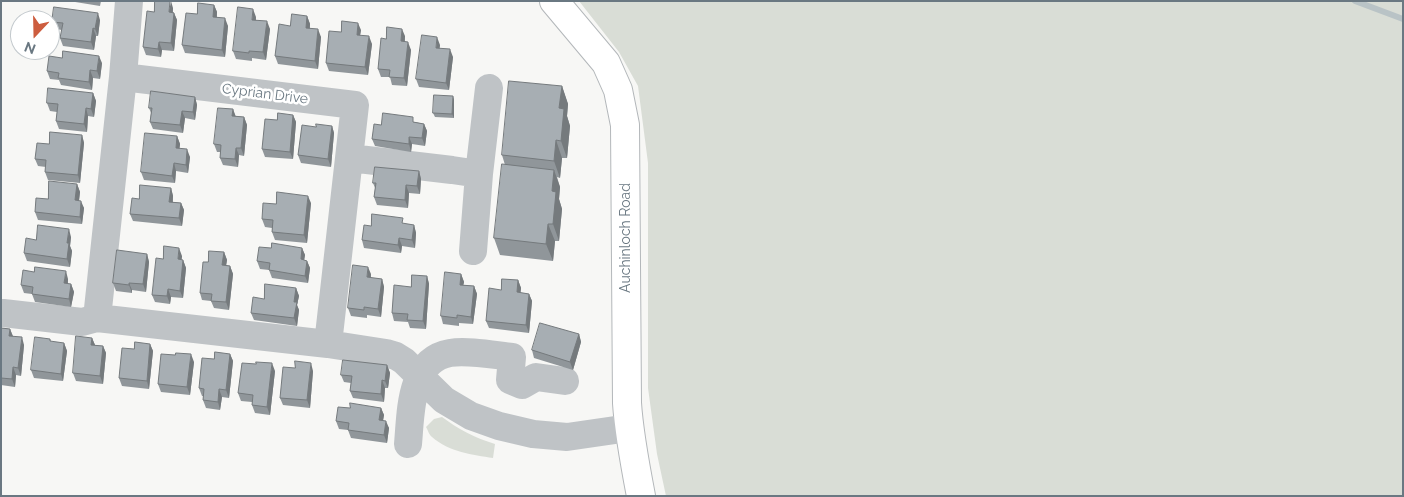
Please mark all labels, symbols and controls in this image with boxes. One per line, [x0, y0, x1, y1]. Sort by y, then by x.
north arrow [10, 10, 60, 60]
text: N [22, 39, 38, 57]
street label: Cyprian Drive [221, 80, 309, 108]
street label: Auchinloch Road [618, 183, 634, 293]

